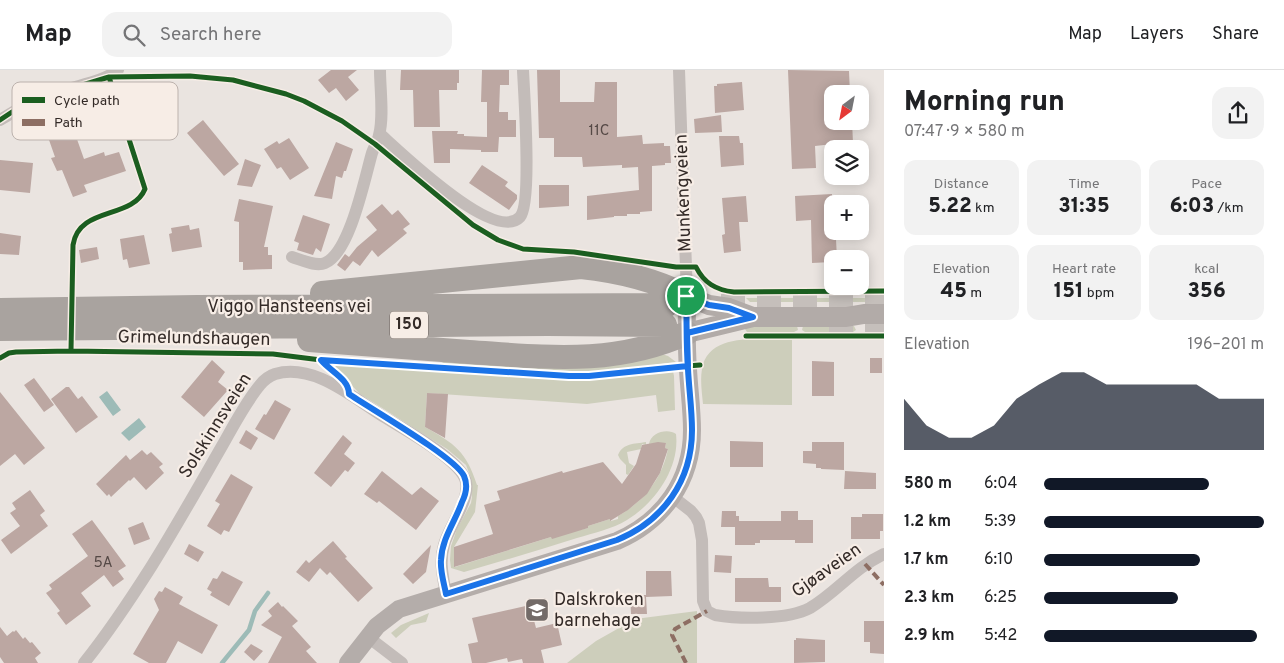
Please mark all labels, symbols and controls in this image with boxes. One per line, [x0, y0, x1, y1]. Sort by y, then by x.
search box [102, 12, 452, 57]
text: Map [25, 20, 72, 50]
icon: search [120, 21, 148, 49]
text: Search here [160, 23, 261, 47]
text: Map [1068, 23, 1102, 46]
text: Layers [1130, 23, 1184, 46]
text: Share [1212, 23, 1259, 46]
legend [12, 82, 178, 140]
north arrow [824, 85, 869, 130]
map controls [824, 85, 869, 295]
text: Morning run [904, 85, 1065, 121]
button: share [1212, 87, 1264, 139]
text: Cycle path [54, 93, 120, 110]
text: Path [54, 115, 83, 132]
house number: 11C [589, 122, 609, 141]
text: 07:47 · 9 × 580 m [904, 122, 1025, 142]
street label: Munkengveien [670, 134, 698, 252]
button: layers [824, 140, 869, 185]
text: Distance [934, 176, 989, 193]
text: Time [1068, 176, 1100, 193]
text: Pace [1191, 176, 1222, 193]
text: 5.22 [928, 193, 972, 220]
text: 31:35 [1058, 193, 1110, 220]
text: 6:03 [1170, 193, 1214, 220]
button: + [824, 195, 869, 240]
text: km [972, 200, 995, 217]
text: /km [1214, 200, 1244, 217]
button: − [824, 250, 869, 295]
text: Elevation [933, 261, 990, 278]
text: Heart rate [1052, 261, 1116, 278]
text: kcal [1194, 261, 1219, 278]
pin [665, 275, 707, 317]
text: 45 [941, 278, 967, 305]
text: 151 [1054, 278, 1084, 305]
text: 356 [1187, 278, 1226, 305]
icon: arrive [672, 282, 700, 310]
text: m [967, 285, 982, 302]
text: bpm [1084, 285, 1114, 302]
street label: Viggo Hansteens vei [207, 296, 371, 319]
road number: 150 [390, 312, 428, 338]
street label: Grimelundshaugen [117, 326, 271, 352]
text: Elevation [904, 335, 970, 355]
text: 196–201 m [1187, 335, 1264, 355]
street label: Solskinnsveien [175, 369, 257, 483]
text: 580 m [904, 474, 952, 494]
text: 6:04 [984, 474, 1017, 494]
text: 1.2 km [904, 512, 951, 532]
text: 5:39 [984, 512, 1016, 532]
street label: Gjøaveien [788, 539, 866, 603]
text: 1.7 km [904, 550, 949, 570]
text: 6:10 [984, 550, 1013, 570]
house number: 5A [93, 554, 113, 573]
text: 2.3 km [904, 588, 954, 608]
text: 6:25 [984, 588, 1017, 608]
place label: Dalskroken barnehage [554, 589, 644, 633]
school or university icon: Dalskroken barnehage [524, 597, 550, 623]
text: 2.9 km [904, 626, 955, 646]
text: 5:42 [984, 626, 1017, 646]

